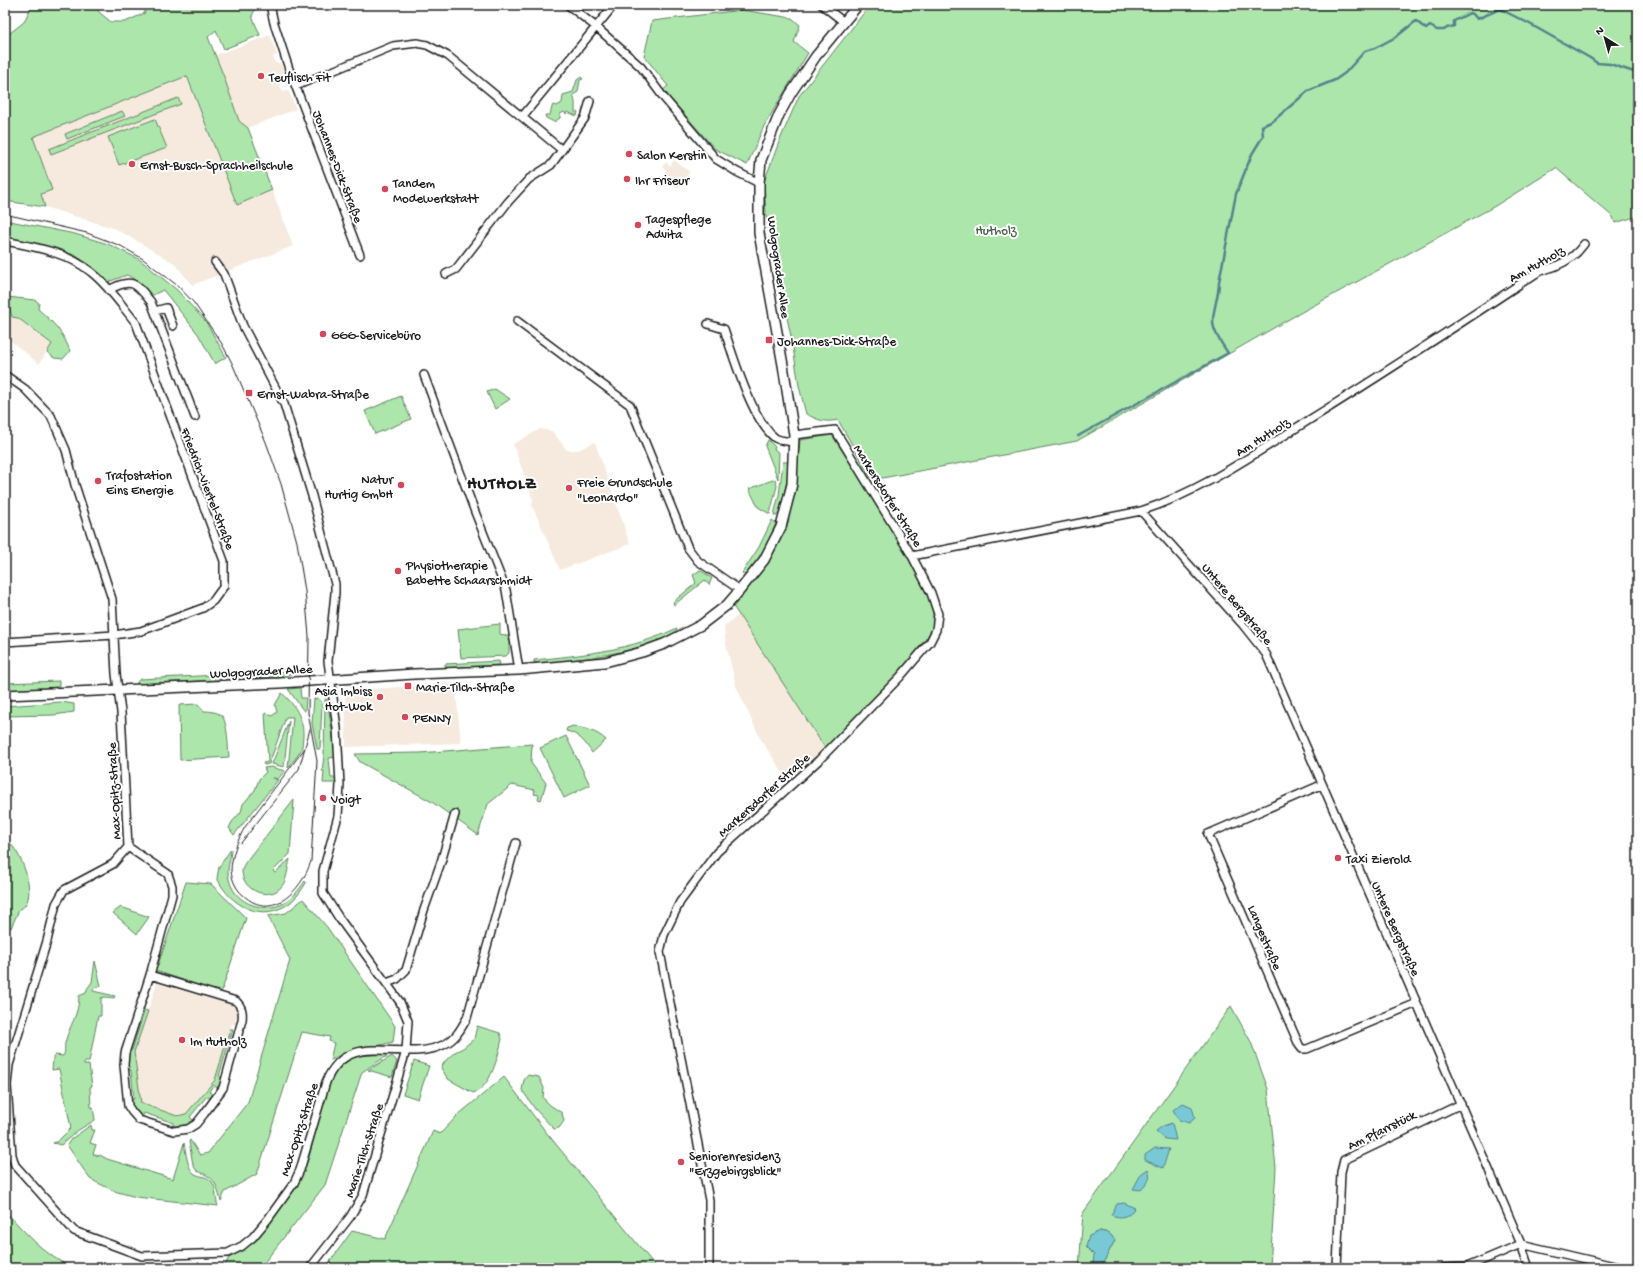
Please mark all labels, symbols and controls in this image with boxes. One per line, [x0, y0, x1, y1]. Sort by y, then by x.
north arrow [1585, 18, 1625, 58]
text: N [1594, 25, 1607, 39]
marker: Teuflisch Fit [256, 71, 266, 81]
place label: Teuflisch Fit [268, 71, 332, 86]
street label: Johannes-Dick-Straße [308, 109, 365, 225]
marker: Salon Kerstin [624, 149, 634, 159]
place label: Salon Kerstin [637, 149, 707, 164]
marker: Ernst-Busch-Sprachheilschule [127, 159, 137, 169]
place label: Ernst-Busch-Sprachheilschule [140, 159, 293, 174]
marker: Ihr Friseur [622, 174, 632, 184]
place label: Ihr Friseur [635, 174, 690, 189]
place label: Tandem Modewerkstatt [392, 177, 480, 207]
marker: Tandem Modewerkstatt [380, 184, 390, 194]
place label: Tagespflege Advita [645, 213, 711, 243]
street label: Wolgograder Allee [763, 215, 792, 320]
marker: Tagespflege Advita [633, 220, 643, 230]
park label: Hutholz [975, 224, 1018, 239]
street label: Am Hutholz [1507, 243, 1569, 287]
marker: GGG-Servicebüro [318, 329, 328, 339]
place label: GGG-Servicebüro [331, 329, 421, 344]
marker: Johannes-Dick-Straße [764, 335, 774, 345]
place label: Johannes-Dick-Straße [777, 335, 896, 350]
marker: Ernst-Wabra-Straße [244, 388, 254, 398]
place label: Ernst-Wabra-Straße [257, 388, 369, 403]
street label: Am Hutholz [1233, 415, 1294, 461]
street label: Friedrich-Viertel-Straße [176, 425, 237, 552]
street label: Markersdorfer Straße [849, 442, 925, 551]
place label: Trafostation Eins Energie [105, 469, 174, 499]
place label: Natur Hurtig GmbH [325, 473, 394, 503]
district label: HUTHOLZ [467, 475, 537, 495]
marker: Trafostation Eins Energie [93, 476, 103, 486]
place label: Freie Grundschule "Leonardo" [576, 476, 672, 506]
marker: Natur Hurtig GmbH [396, 480, 406, 490]
marker: Freie Grundschule "Leonardo" [564, 483, 574, 493]
place label: Physiotherapie Babette Schaarschmidt [405, 559, 533, 589]
street label: Untere Bergstraße [1198, 561, 1275, 649]
marker: Physiotherapie Babette Schaarschmidt [393, 566, 403, 576]
street label: Wolgograder Allee [209, 662, 313, 683]
marker: Marie-Tilch-Straße [403, 681, 413, 691]
place label: Marie-Tilch-Straße [416, 681, 515, 696]
place label: Asia Imbiss Hot-Wok [315, 685, 373, 715]
marker: Asia Imbiss Hot-Wok [375, 692, 385, 702]
marker: PENNY [400, 712, 410, 722]
place label: PENNY [412, 712, 451, 727]
street label: Max-Opitz-Straße [105, 742, 126, 840]
street label: Markersdorfer Straße [716, 751, 814, 841]
marker: Voigt [318, 793, 328, 803]
place label: Voigt [330, 793, 362, 808]
marker: Taxi Zierold [1333, 853, 1343, 863]
place label: Taxi Zierold [1345, 853, 1412, 868]
street label: Untere Bergstraße [1367, 879, 1422, 979]
street label: Langestraße [1243, 903, 1284, 973]
marker: Im Hutholz [177, 1035, 187, 1045]
place label: Im Hutholz [190, 1035, 248, 1050]
street label: Max-Opitz-Straße [278, 1081, 323, 1178]
street label: Marie-Tilch-Straße [343, 1101, 388, 1200]
street label: Am Pfarrstück [1346, 1108, 1420, 1154]
place label: Seniorenresidenz "Erzgebirgsblick" [689, 1150, 782, 1180]
marker: Seniorenresidenz "Erzgebirgsblick" [676, 1157, 686, 1167]

